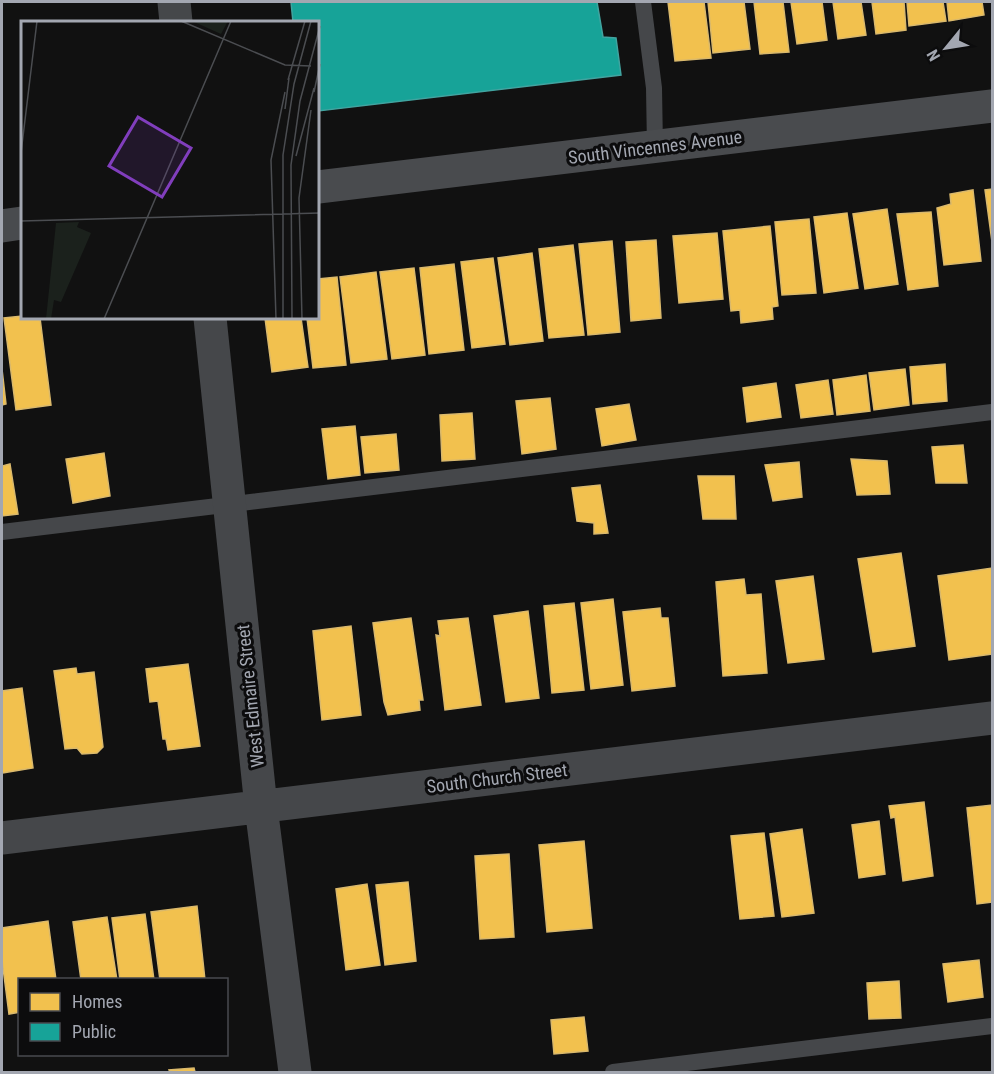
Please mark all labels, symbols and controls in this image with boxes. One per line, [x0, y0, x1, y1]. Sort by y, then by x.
north arrow [916, 18, 976, 78]
inset map [21, 21, 320, 320]
text: N [923, 46, 944, 64]
street label: South Vincennes Avenue [567, 126, 743, 168]
street label: West Edmaire Street [232, 623, 268, 769]
street label: South Church Street [426, 759, 568, 797]
legend [18, 978, 228, 1056]
text: Homes [72, 991, 122, 1012]
text: Public [72, 1021, 116, 1042]

